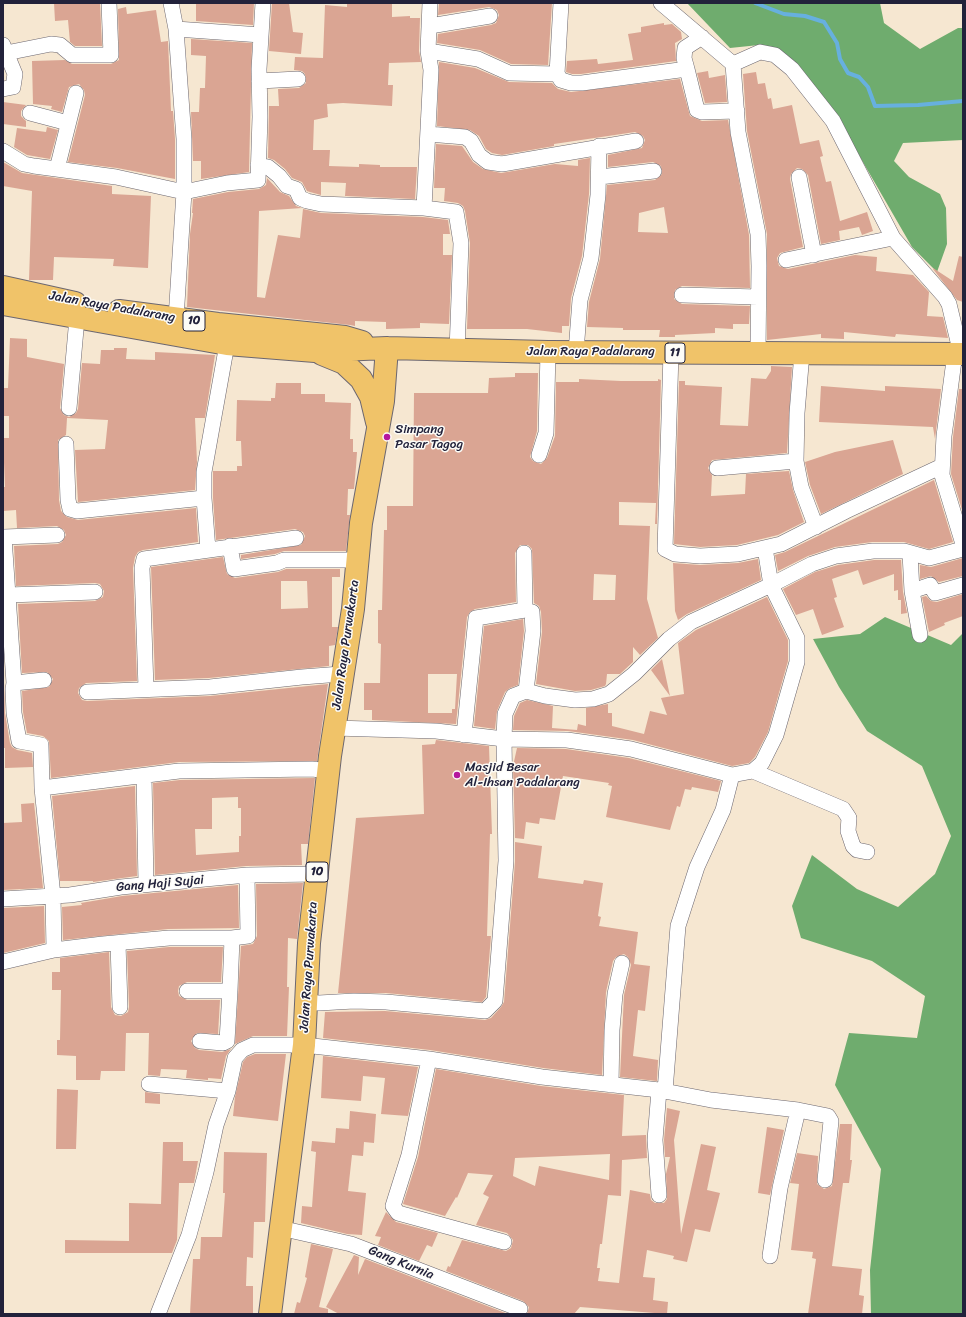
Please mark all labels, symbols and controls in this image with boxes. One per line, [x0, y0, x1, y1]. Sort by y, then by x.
street label: Jalan Raya Padalarang [48, 288, 176, 326]
road number: 10 [183, 311, 205, 331]
road number: 11 [665, 343, 685, 363]
street label: Jalan Raya Padalarang [527, 344, 655, 360]
place label: Simpang Pasar Tagog [395, 422, 463, 453]
marker: Simpang Pasar Tagog [382, 432, 392, 442]
street label: Jalan Raya Purwakarta [329, 579, 363, 711]
place label: Masjid Besar Al-Ihsan Padalarang [465, 760, 580, 791]
marker: Masjid Besar Al-Ihsan Padalarang [452, 770, 462, 780]
road number: 10 [306, 862, 328, 882]
street label: Gang Haji Sujai [116, 872, 204, 896]
street label: Jalan Raya Purwakarta [297, 901, 321, 1033]
street label: Gang Kurnia [366, 1243, 436, 1283]

